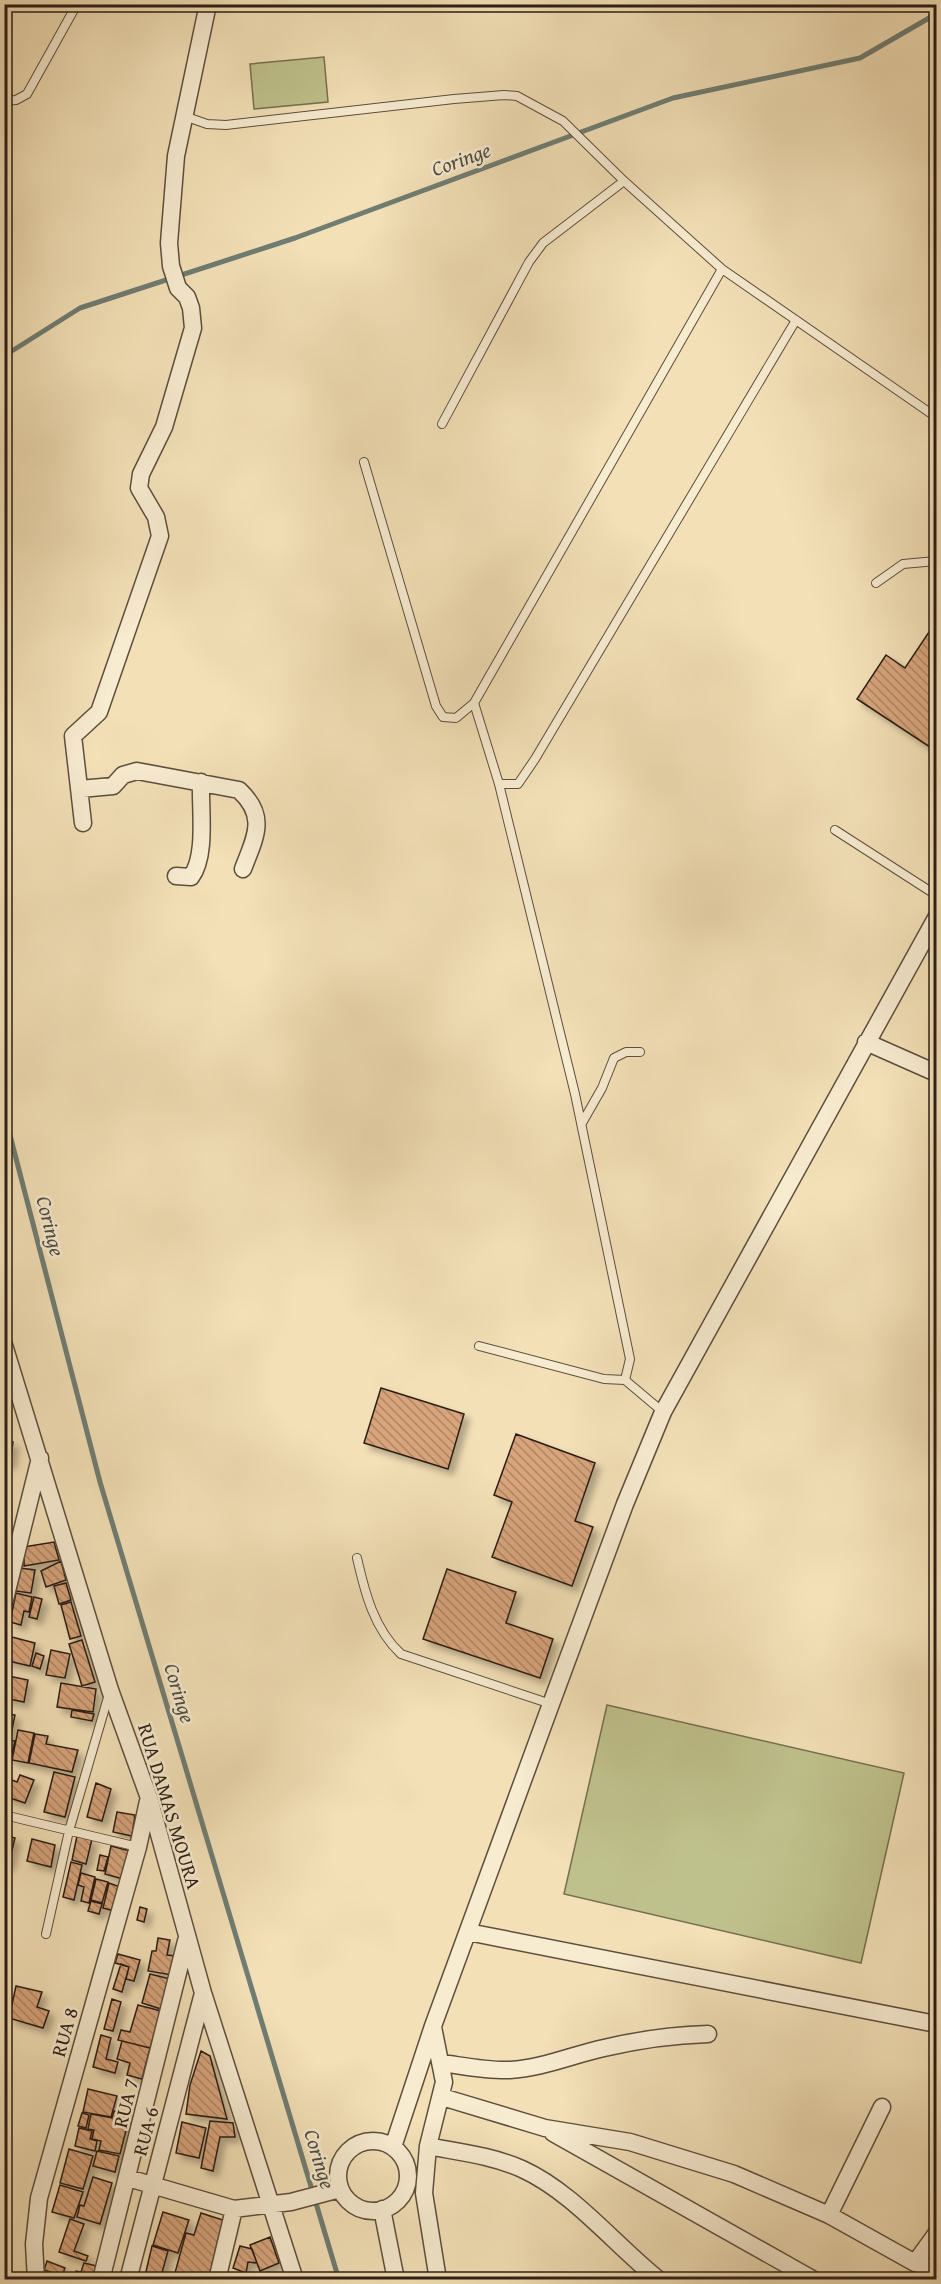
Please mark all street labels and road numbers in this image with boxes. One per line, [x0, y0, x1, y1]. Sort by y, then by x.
street label: RUA DAMAS MOURA [131, 1720, 209, 1892]
street label: RUA 8 [43, 2004, 85, 2060]
street label: RUA 7 [105, 2075, 145, 2131]
street label: RUA 6 [125, 2103, 165, 2159]

